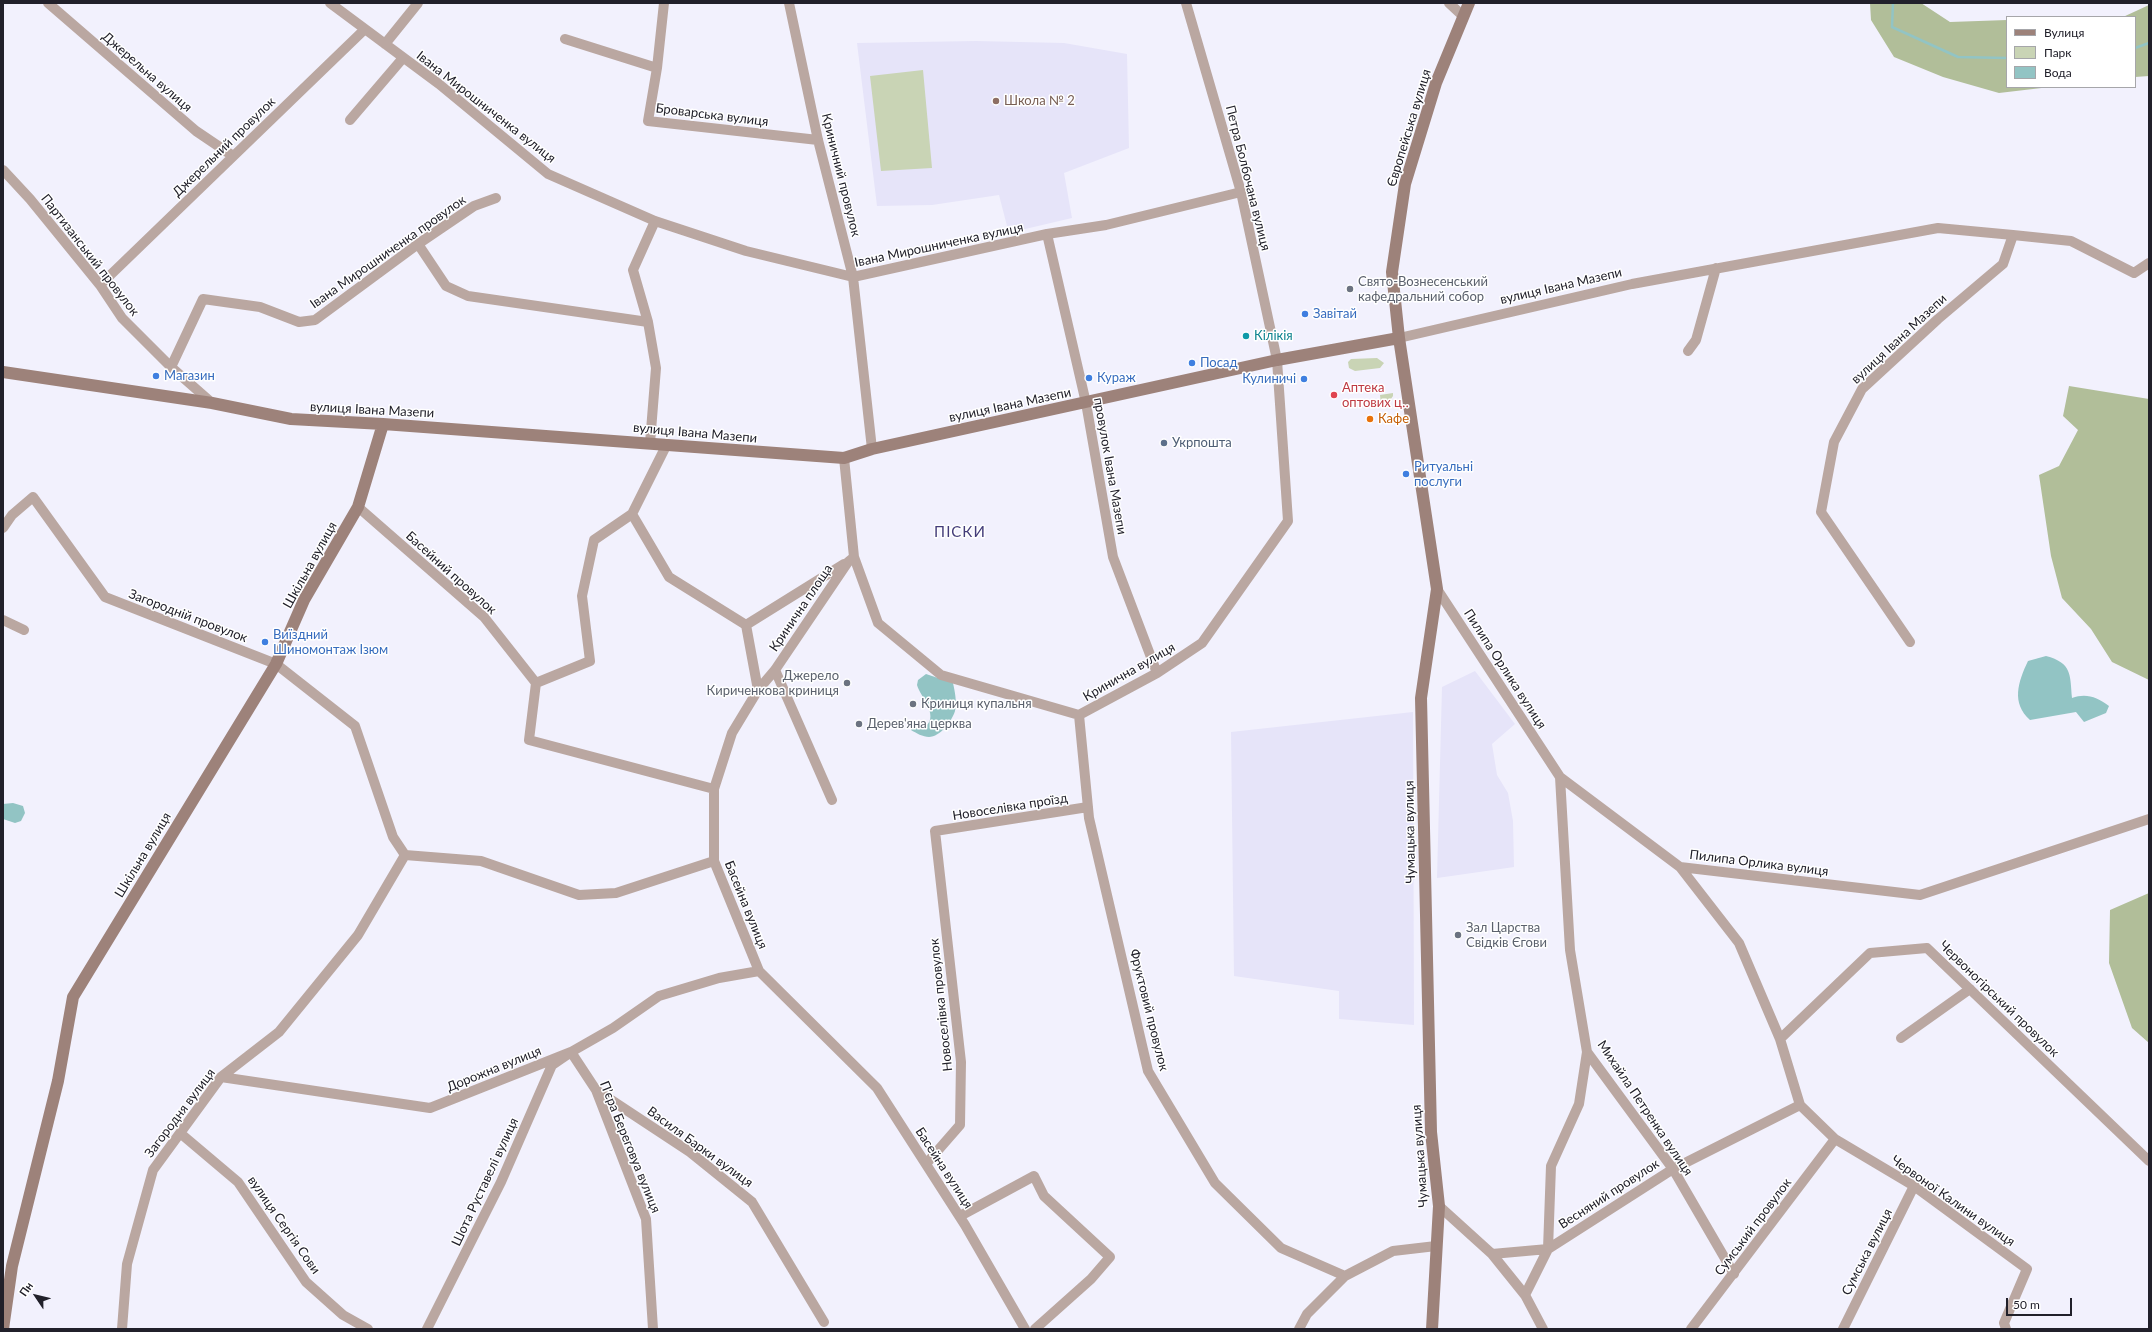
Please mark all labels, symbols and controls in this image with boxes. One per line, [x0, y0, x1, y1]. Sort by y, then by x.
legend [2006, 16, 2136, 88]
text: Вулиця [2044, 25, 2084, 40]
street label: Джерельна вулиця [99, 29, 195, 115]
text: Парк [2044, 45, 2072, 60]
street label: Івана Мирошниченка вулиця [413, 48, 559, 166]
text: Вода [2044, 65, 2072, 80]
street label: Європейська вулиця [1384, 67, 1434, 189]
place label: Школа № 2 [1004, 93, 1075, 109]
street label: Джерельний провулок [169, 94, 279, 200]
marker: Школа № 2 [991, 96, 1001, 106]
street label: Броварська вулиця [655, 100, 769, 130]
street label: Петра Болбочана вулиця [1222, 104, 1274, 252]
street label: Криничний провулок [818, 112, 864, 238]
street label: Партизанський провулок [38, 191, 142, 319]
street label: Івана Мирошниченка провулок [307, 192, 469, 312]
street label: Івана Мирошниченка вулиця [853, 219, 1025, 271]
street label: вулиця Івана Мазепи [1499, 264, 1623, 308]
place label: Свято-Вознесенський кафедральний собор [1358, 274, 1488, 305]
marker: Свято-Вознесенський кафедральний собор [1345, 284, 1355, 294]
street label: вулиця Івана Мазепи [1848, 291, 1950, 387]
place label: Завітай [1313, 306, 1357, 322]
marker: Завітай [1300, 309, 1310, 319]
place label: Кілікія [1254, 328, 1293, 344]
marker: Кілікія [1241, 331, 1251, 341]
place label: Посад [1200, 355, 1237, 371]
marker: Посад [1187, 358, 1197, 368]
place label: Магазин [164, 368, 215, 384]
place label: Кураж [1097, 370, 1136, 386]
marker: Магазин [151, 371, 161, 381]
place label: Кулиничі [1242, 371, 1296, 387]
marker: Кураж [1084, 373, 1094, 383]
marker: Кулиничі [1299, 374, 1309, 384]
place label: Аптека оптових ц‥ [1342, 380, 1409, 411]
street label: вулиця Івана Мазепи [948, 384, 1072, 426]
marker: Аптека оптових ц‥ [1329, 390, 1339, 400]
street label: провулок Івана Мазепи [1090, 396, 1130, 536]
street label: вулиця Івана Мазепи [309, 399, 435, 421]
place label: Кафе [1378, 411, 1409, 427]
marker: Кафе [1365, 414, 1375, 424]
street label: вулиця Івана Мазепи [632, 420, 758, 446]
place label: Укрпошта [1172, 435, 1232, 451]
marker: Укрпошта [1159, 438, 1169, 448]
place label: Ритуальні послуги [1414, 459, 1473, 490]
marker: Ритуальні послуги [1401, 469, 1411, 479]
street label: Шкільна вулиця [280, 519, 340, 611]
district label: ПІСКИ [934, 523, 986, 541]
street label: Басейний провулок [402, 528, 500, 618]
street label: Кринична площа [766, 561, 836, 655]
street label: Загородній провулок [126, 586, 250, 646]
street label: Пилипа Орлика вулиця [1460, 606, 1550, 732]
place label: Виїздний Шиномонтаж Ізюм [273, 627, 388, 658]
marker: Виїздний Шиномонтаж Ізюм [260, 637, 270, 647]
street label: Кринична вулиця [1080, 639, 1178, 705]
place label: Джерело Кириченкова криниця [707, 668, 839, 699]
marker: Джерело Кириченкова криниця [842, 678, 852, 688]
place label: Криниця купальня [921, 696, 1032, 712]
marker: Криниця купальня [908, 699, 918, 709]
place label: Дерев'яна церква [867, 716, 972, 732]
marker: Дерев'яна церква [854, 719, 864, 729]
street label: Чумацька вулиця [1401, 780, 1419, 884]
street label: Новоселівка проїзд [951, 790, 1069, 824]
street label: Шкільна вулиця [111, 810, 175, 900]
street label: Пилипа Орлика вулиця [1689, 847, 1829, 879]
street label: Басейна вулиця [721, 859, 771, 951]
place label: Зал Царства Свідків Єгови [1466, 920, 1547, 951]
marker: Зал Царства Свідків Єгови [1453, 930, 1463, 940]
street label: Новоселівка провулок [926, 938, 956, 1072]
street label: Червоногірський провулок [1936, 938, 2062, 1060]
street label: Фруктовий провулок [1126, 947, 1172, 1073]
street label: Михайла Петренка вулиця [1594, 1037, 1696, 1179]
street label: Дорожна вулиця [444, 1043, 544, 1095]
street label: Загородня вулиця [141, 1065, 219, 1161]
street label: П’єра Береговуа вулиця [596, 1079, 664, 1215]
street label: Василя Барки вулиця [644, 1103, 756, 1191]
street label: Чумацька вулиця [1409, 1104, 1431, 1208]
street label: Шота Руставелі вулиця [448, 1115, 522, 1249]
street label: Басейна вулиця [912, 1124, 976, 1212]
street label: Червоної Калини вулиця [1888, 1152, 2018, 1250]
street label: Весняний провулок [1556, 1156, 1662, 1232]
street label: вулиця Сергія Сови [244, 1173, 324, 1277]
street label: Сумський провулок [1711, 1175, 1795, 1279]
street label: Сумська вулиця [1838, 1206, 1896, 1298]
north arrow [16, 1276, 56, 1316]
text: Пн [16, 1279, 35, 1298]
scale bar [2008, 1290, 2074, 1316]
text: 50 m [2013, 1297, 2040, 1312]

